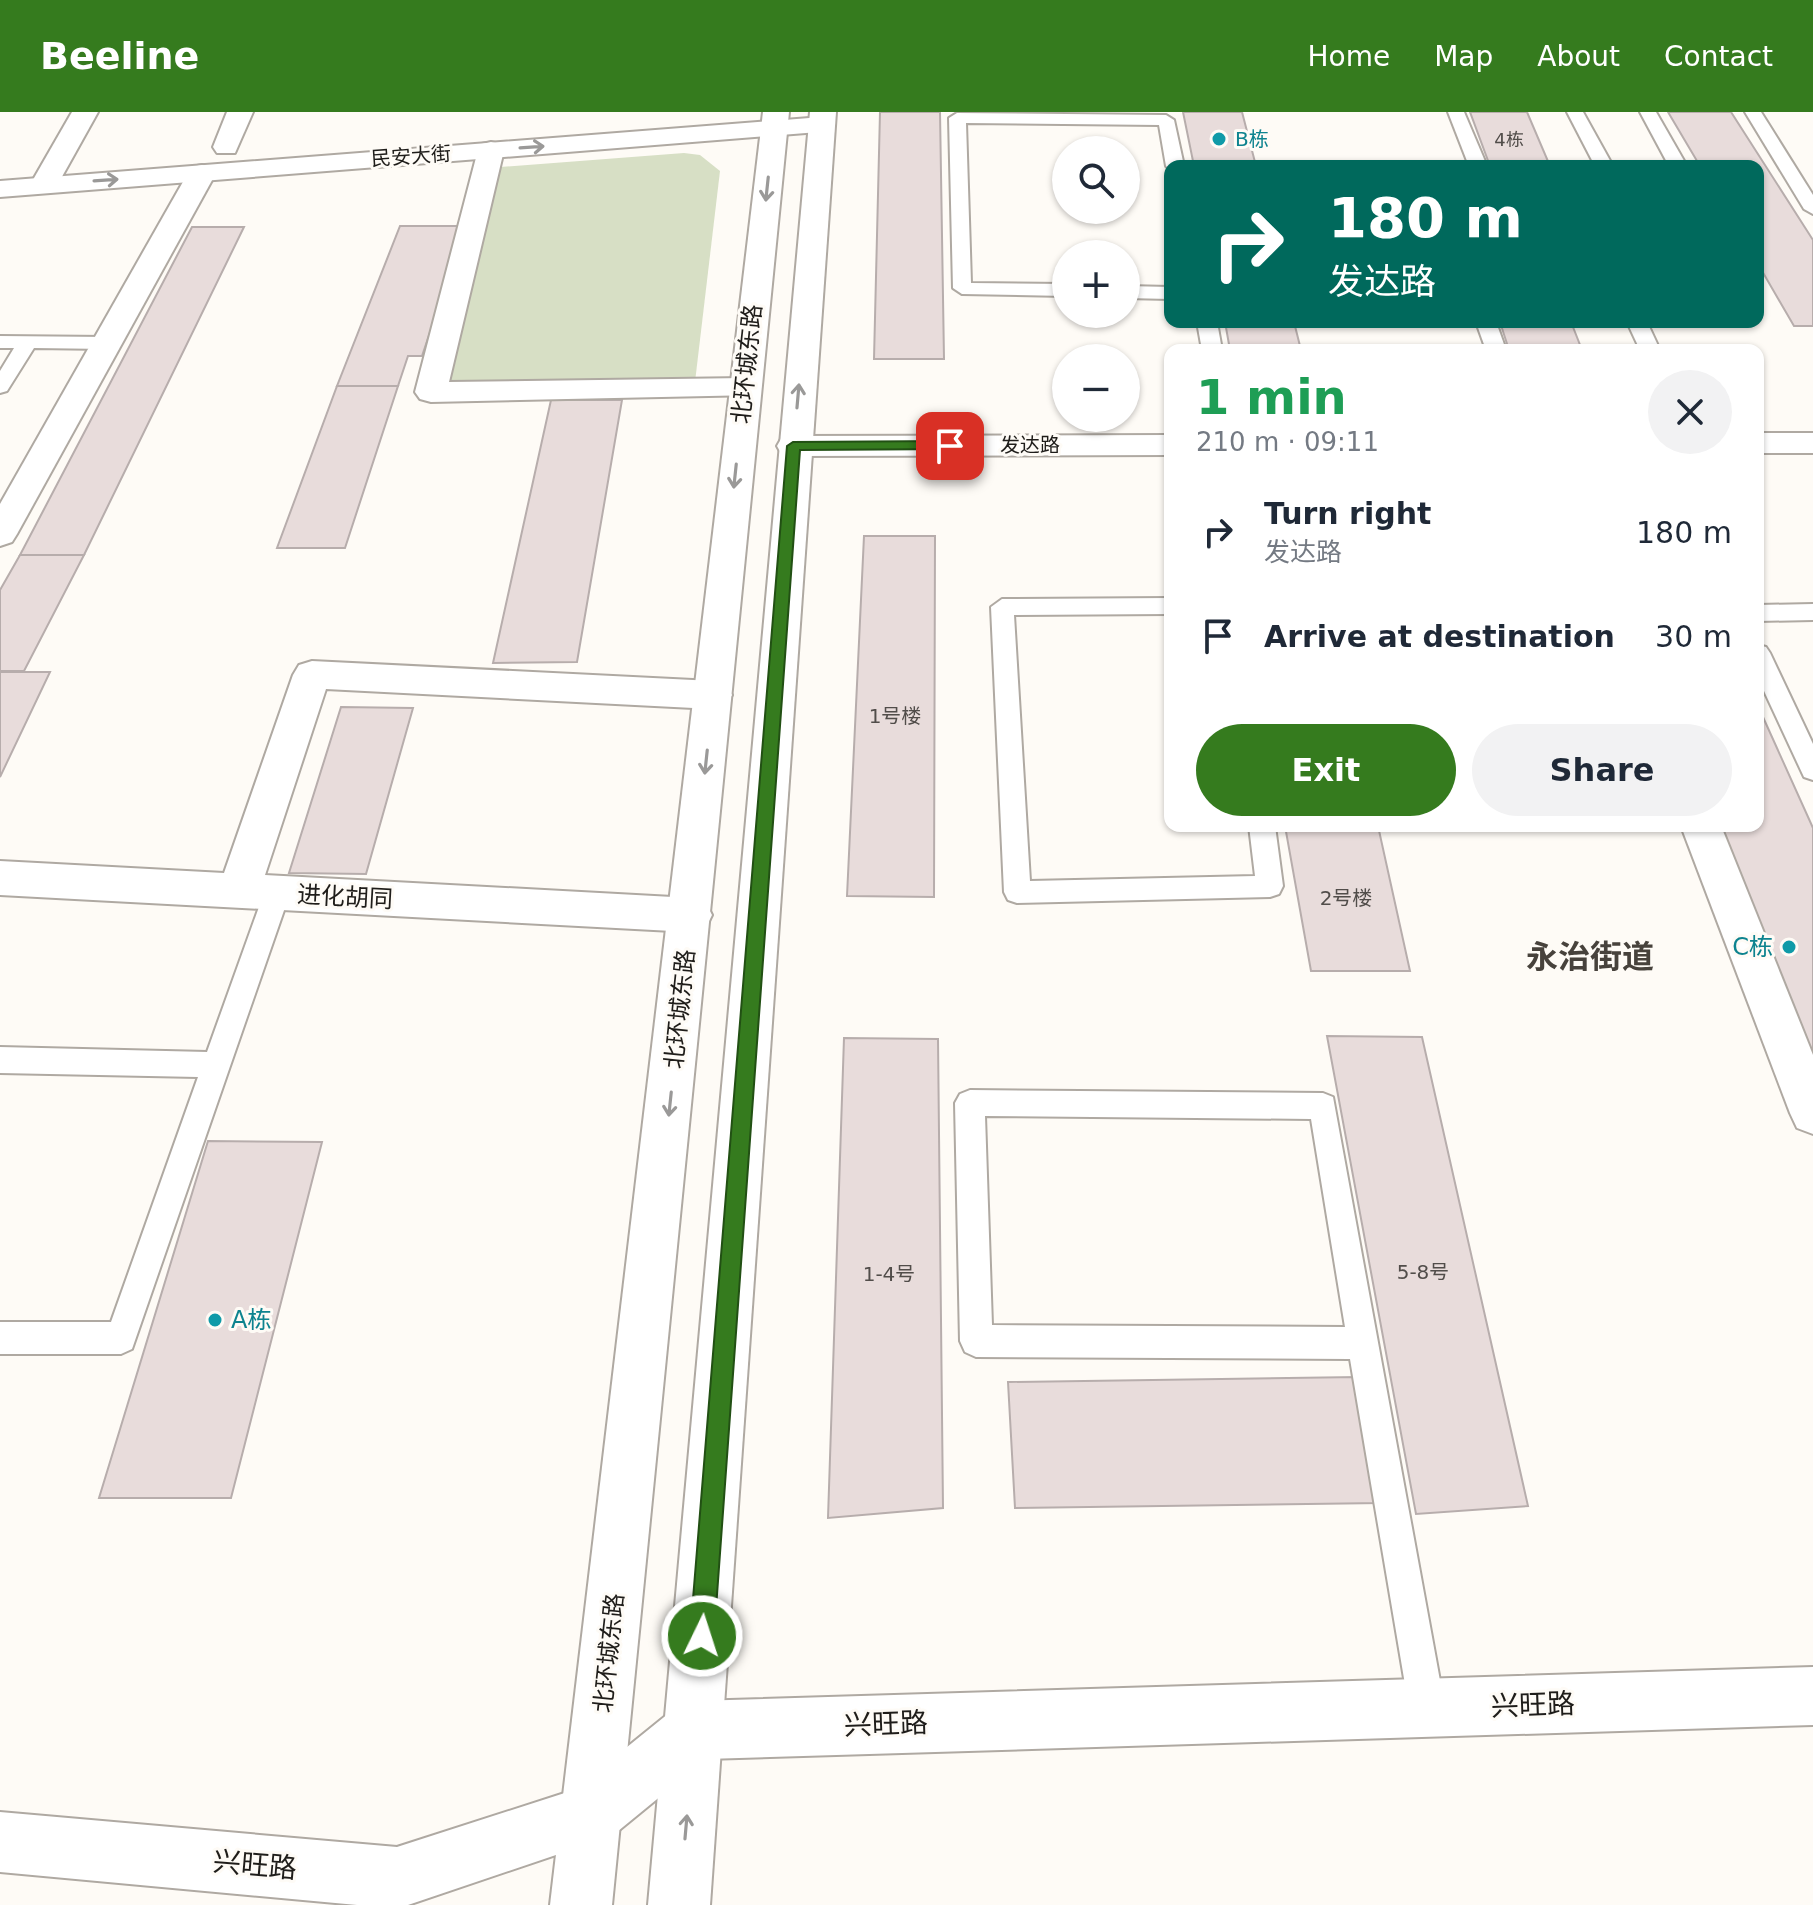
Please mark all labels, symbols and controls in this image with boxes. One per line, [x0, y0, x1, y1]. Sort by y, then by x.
text: Beeline [40, 34, 199, 78]
text: Home [1307, 40, 1390, 73]
text: Map [1434, 40, 1493, 73]
text: About [1537, 40, 1620, 73]
text: Contact [1664, 40, 1773, 73]
place label: B栋 [1235, 127, 1269, 151]
house number: 4栋 [1494, 129, 1524, 150]
marker: B栋 [1210, 130, 1228, 148]
map controls [1052, 136, 1140, 432]
button: search [1052, 136, 1140, 224]
one-way arrow [518, 139, 545, 154]
street label: 民安大街 [370, 141, 452, 171]
one-way arrow [92, 172, 119, 187]
one-way arrow [760, 176, 775, 202]
text: 180 m [1328, 185, 1523, 250]
icon: right [1196, 192, 1300, 296]
button: + [1052, 240, 1140, 328]
text: 发达路 [1328, 261, 1436, 302]
street label: 北环城东路 [727, 303, 767, 425]
button: − [1052, 344, 1140, 432]
text: 1 min [1196, 369, 1347, 425]
button: close [1648, 370, 1732, 454]
one-way arrow [791, 383, 806, 410]
pin [916, 412, 984, 480]
icon: arrive [928, 424, 972, 468]
text: 210 m · 09:11 [1196, 427, 1379, 457]
street label: 发达路 [1000, 433, 1060, 457]
one-way arrow [727, 463, 742, 488]
text: Turn right [1264, 496, 1431, 531]
icon: right [1196, 510, 1240, 554]
text: 180 m [1636, 515, 1732, 550]
text: 发达路 [1264, 537, 1342, 567]
icon: arrive [1196, 614, 1240, 658]
text: Arrive at destination [1264, 619, 1615, 654]
text: 30 m [1655, 619, 1732, 654]
house number: 1号楼 [869, 704, 921, 728]
button: Exit [1196, 724, 1456, 816]
button: Share [1472, 724, 1732, 816]
one-way arrow [698, 748, 713, 775]
street label: 进化胡同 [296, 881, 394, 913]
house number: 2号楼 [1320, 886, 1372, 910]
place label: C栋 [1732, 933, 1773, 961]
district label: 永治街道 [1526, 938, 1654, 976]
marker: C栋 [1780, 938, 1798, 956]
street label: 北环城东路 [660, 948, 700, 1070]
one-way arrow [662, 1090, 677, 1117]
house number: 5-8号 [1397, 1260, 1449, 1284]
house number: 1-4号 [863, 1262, 915, 1286]
place label: A栋 [231, 1306, 271, 1334]
marker: A栋 [206, 1311, 224, 1329]
street label: 北环城东路 [589, 1592, 629, 1714]
position arrow [660, 1594, 744, 1678]
street label: 兴旺路 [1490, 1687, 1576, 1723]
street label: 兴旺路 [843, 1706, 929, 1742]
one-way arrow [678, 1814, 693, 1841]
street label: 兴旺路 [212, 1845, 298, 1885]

